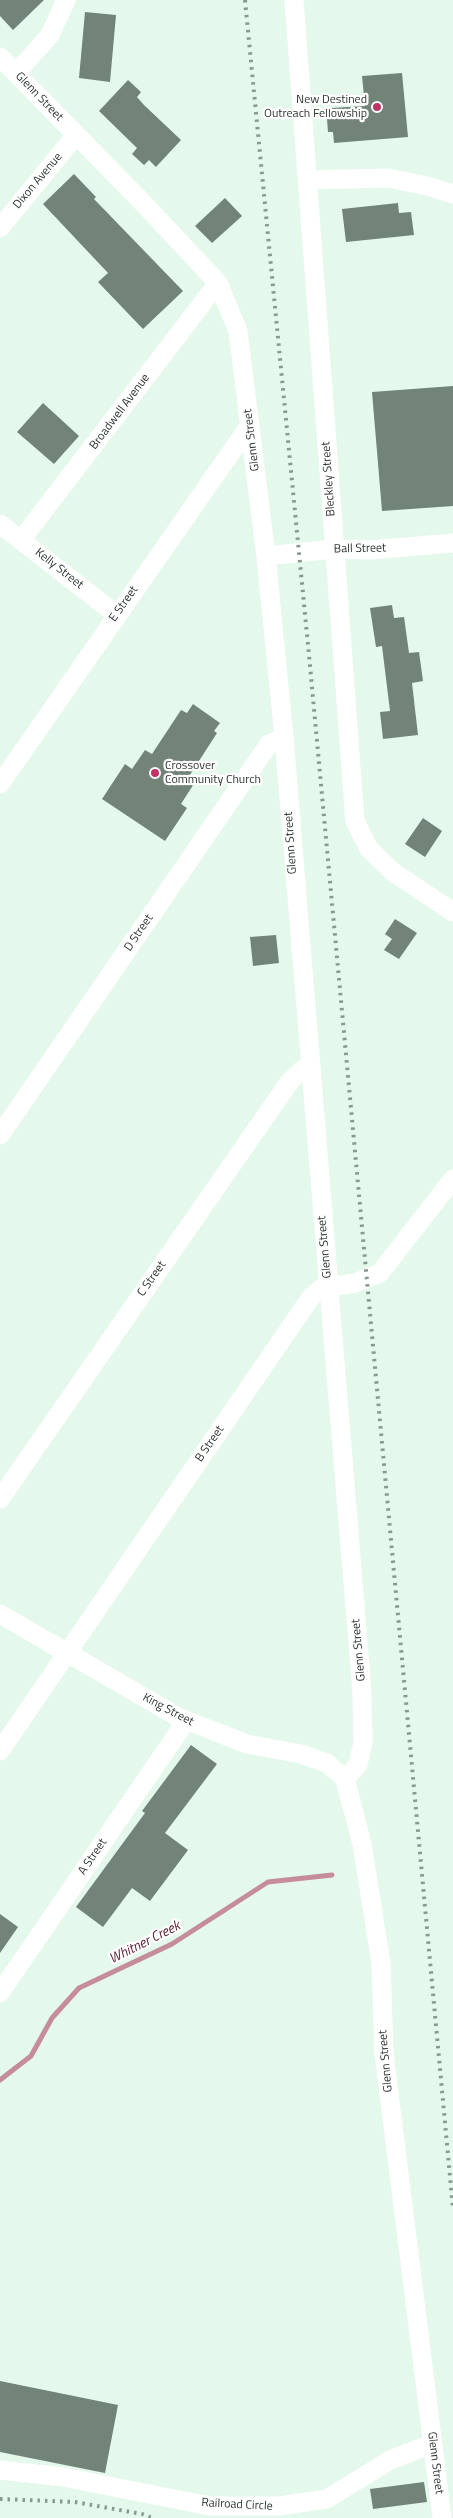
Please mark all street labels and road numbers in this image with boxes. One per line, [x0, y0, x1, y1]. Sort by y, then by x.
street label: Glenn Street [12, 69, 66, 125]
street label: Dixon Avenue [10, 150, 66, 212]
street label: Broadwell Avenue [87, 371, 153, 453]
street label: Glenn Street [241, 408, 263, 472]
street label: Bleckley Street [319, 441, 339, 517]
street label: Ball Street [334, 541, 386, 557]
street label: Kelly Street [32, 546, 86, 592]
street label: E Street [107, 583, 141, 625]
street label: Glenn Street [282, 811, 300, 875]
street label: D Street [121, 912, 157, 954]
street label: Glenn Street [315, 1215, 335, 1279]
street label: C Street [135, 1258, 169, 1300]
street label: B Street [193, 1423, 227, 1465]
street label: Glenn Street [349, 1618, 369, 1682]
street label: King Street [140, 1691, 196, 1729]
street label: A Street [76, 1836, 110, 1878]
street label: Glenn Street [376, 2029, 396, 2093]
street label: Glenn Street [424, 2431, 446, 2495]
street label: Railroad Circle [201, 2496, 273, 2514]

